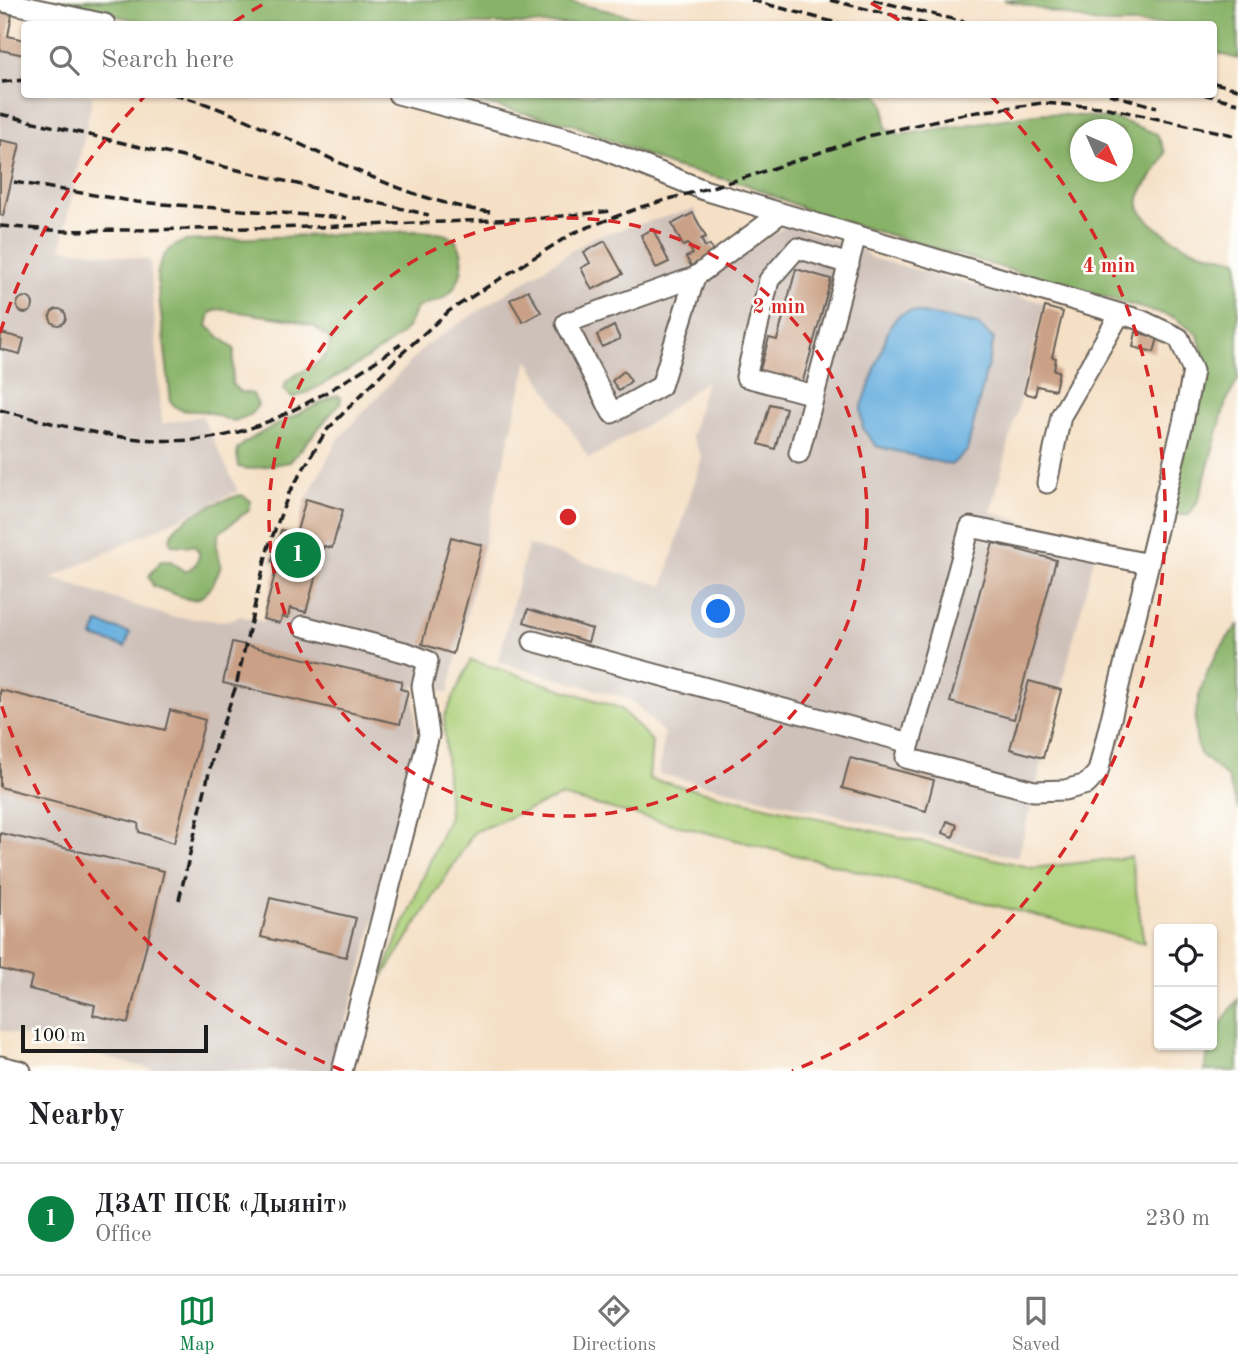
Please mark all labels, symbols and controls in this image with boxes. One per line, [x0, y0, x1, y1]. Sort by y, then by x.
search box [21, 21, 1217, 98]
icon: search [45, 41, 83, 79]
text: Search here [101, 47, 234, 73]
north arrow [1070, 119, 1133, 182]
text: 4 min [1083, 256, 1135, 277]
text: 2 min [753, 297, 805, 318]
centre of rings [556, 505, 580, 529]
pin: 1 [275, 529, 321, 581]
your location [701, 594, 735, 628]
map controls [1154, 924, 1217, 1050]
button: locate [1154, 924, 1217, 987]
button: layers [1154, 987, 1217, 1050]
scale bar [21, 1022, 208, 1054]
text: 100 m [32, 1027, 85, 1046]
text: Nearby [28, 1101, 125, 1131]
text: ДЗАТ ПСК «Дыяніт» [95, 1192, 349, 1218]
text: 1 [44, 1207, 58, 1230]
text: 230 m [1145, 1207, 1210, 1230]
text: Office [95, 1223, 152, 1246]
tab: Map [178, 1292, 216, 1357]
tab: Directions [572, 1292, 656, 1357]
tab: Saved [1012, 1292, 1060, 1357]

